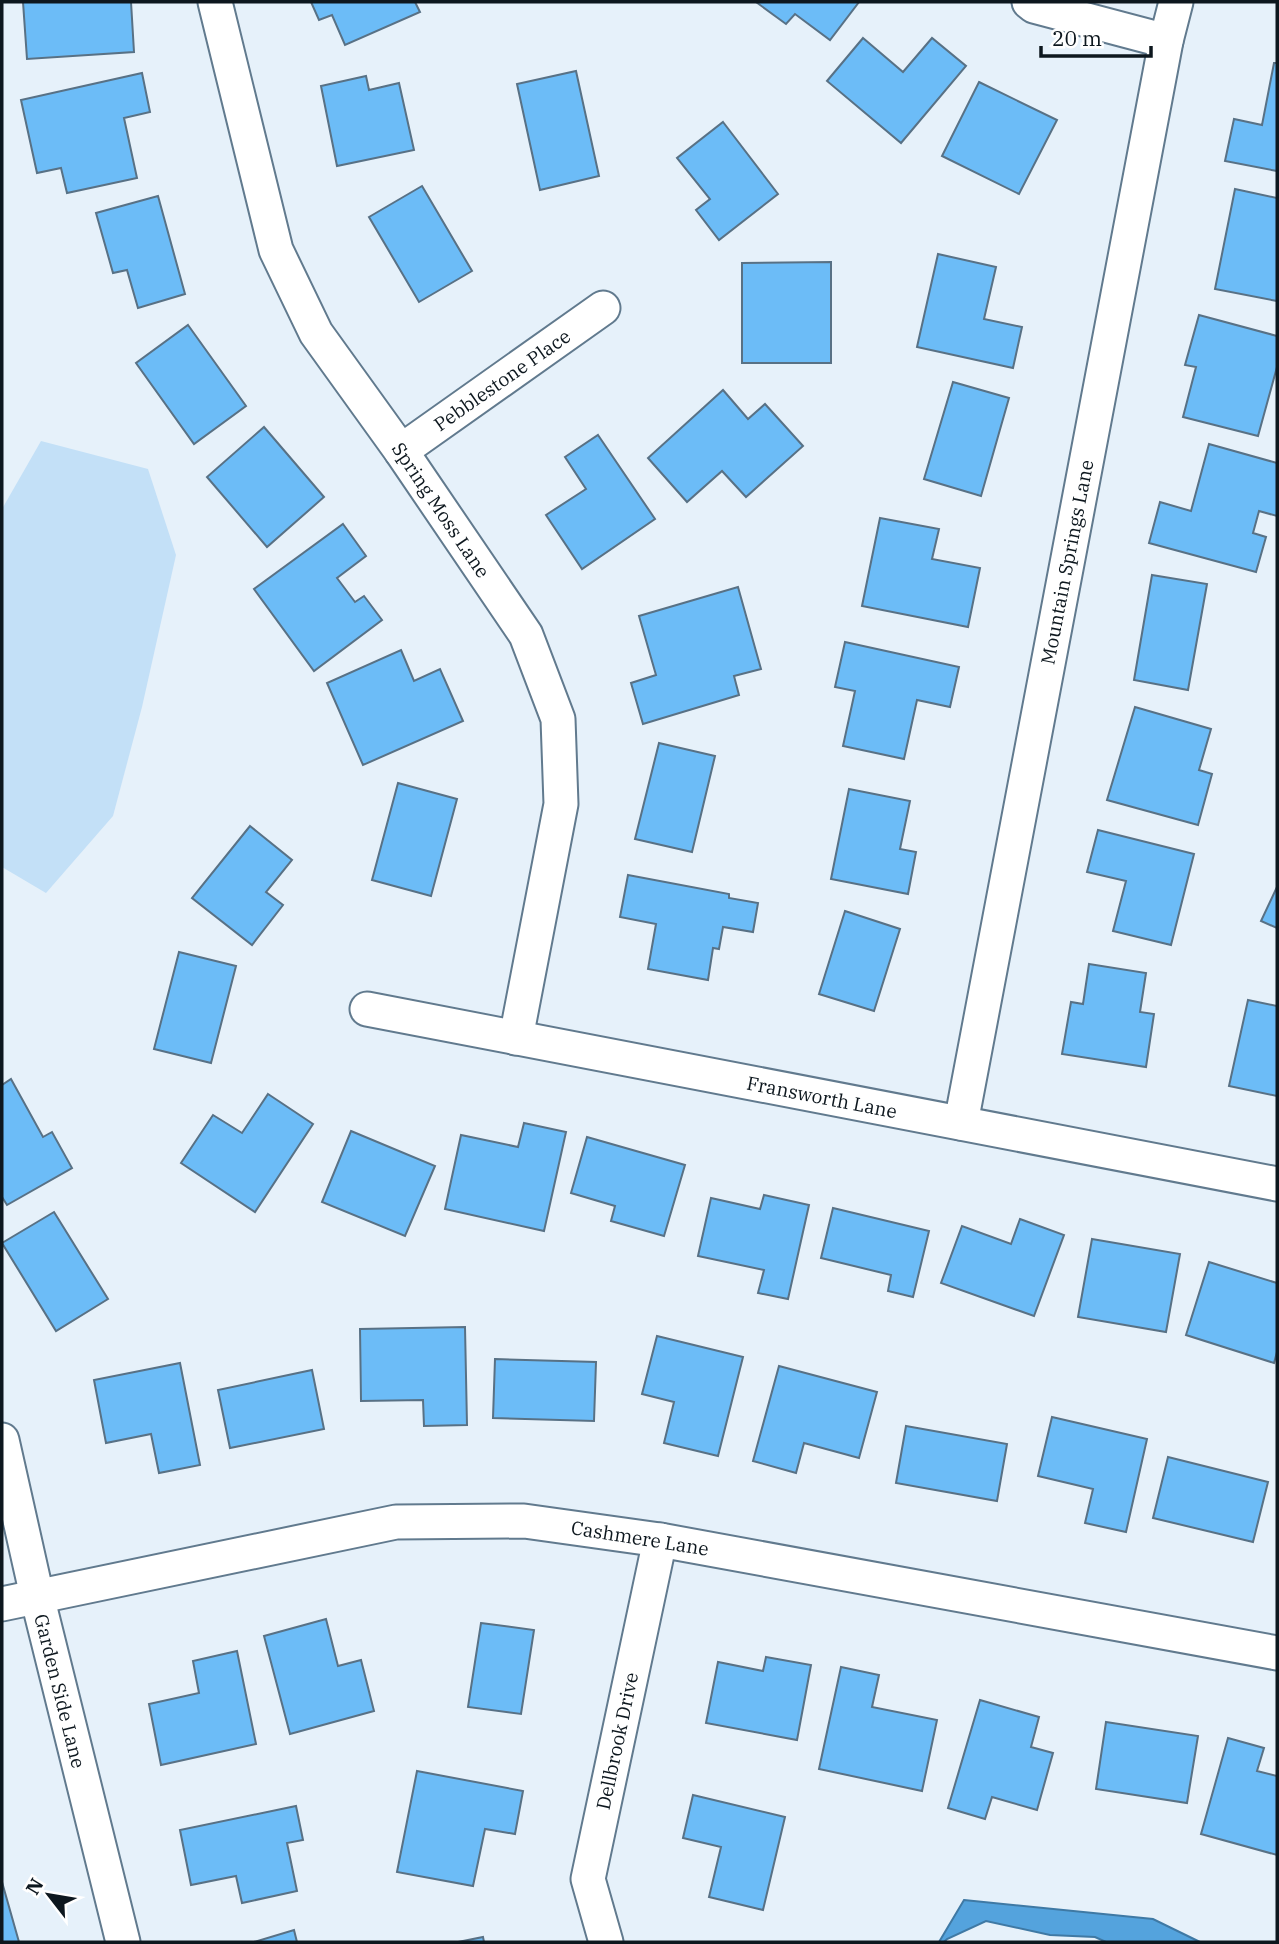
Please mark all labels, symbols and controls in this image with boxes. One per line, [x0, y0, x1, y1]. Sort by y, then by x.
scale bar [1041, 14, 1151, 58]
text: 20 m [1052, 24, 1102, 52]
street label: Pebblestone Place [429, 324, 575, 436]
street label: Spring Moss Lane [387, 438, 495, 582]
street label: Mountain Springs Lane [1035, 458, 1099, 666]
street label: Fransworth Lane [745, 1071, 899, 1123]
street label: Cashmere Lane [570, 1515, 710, 1561]
street label: Garden Side Lane [29, 1611, 91, 1771]
street label: Dellbrook Drive [591, 1670, 643, 1812]
north arrow [14, 1860, 84, 1930]
text: N [20, 1874, 49, 1899]

